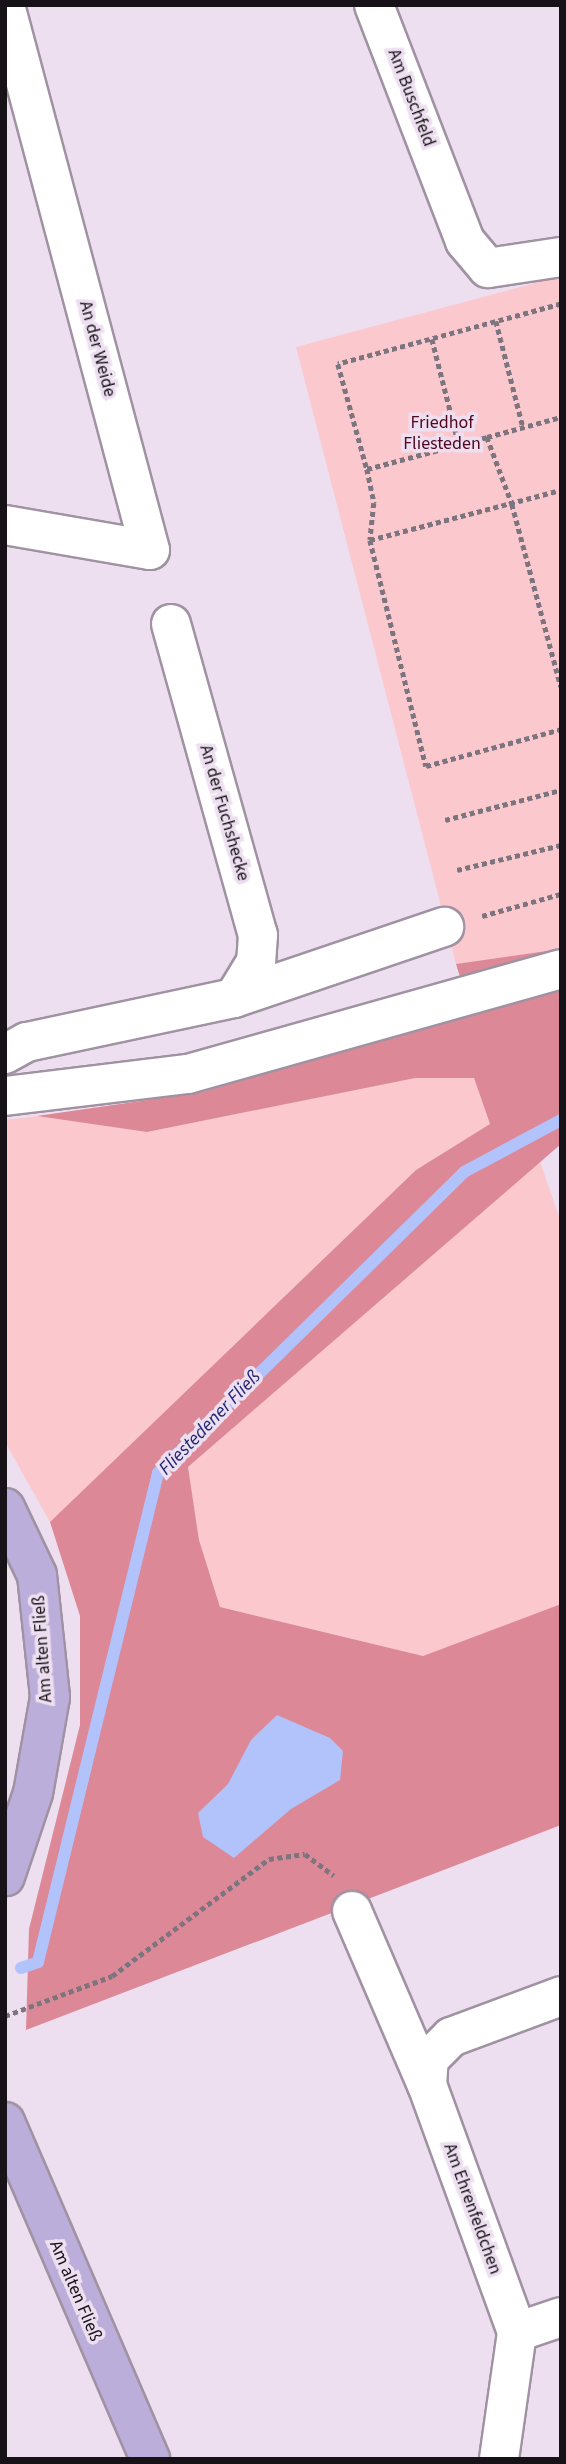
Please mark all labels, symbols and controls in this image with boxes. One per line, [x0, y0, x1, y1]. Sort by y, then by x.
street label: Am Buschfeld [382, 46, 440, 150]
street label: An der Weide [74, 299, 120, 399]
park label: Friedhof Fliesteden [403, 413, 481, 456]
street label: An der Fuchshecke [194, 743, 254, 883]
water label: Fliestedener Fließ [154, 1366, 266, 1480]
street label: Am alten Fließ [28, 1595, 58, 1703]
street label: Am Ehrenfeldchen [438, 2141, 506, 2277]
street label: Am alten Fließ [44, 2237, 106, 2345]

